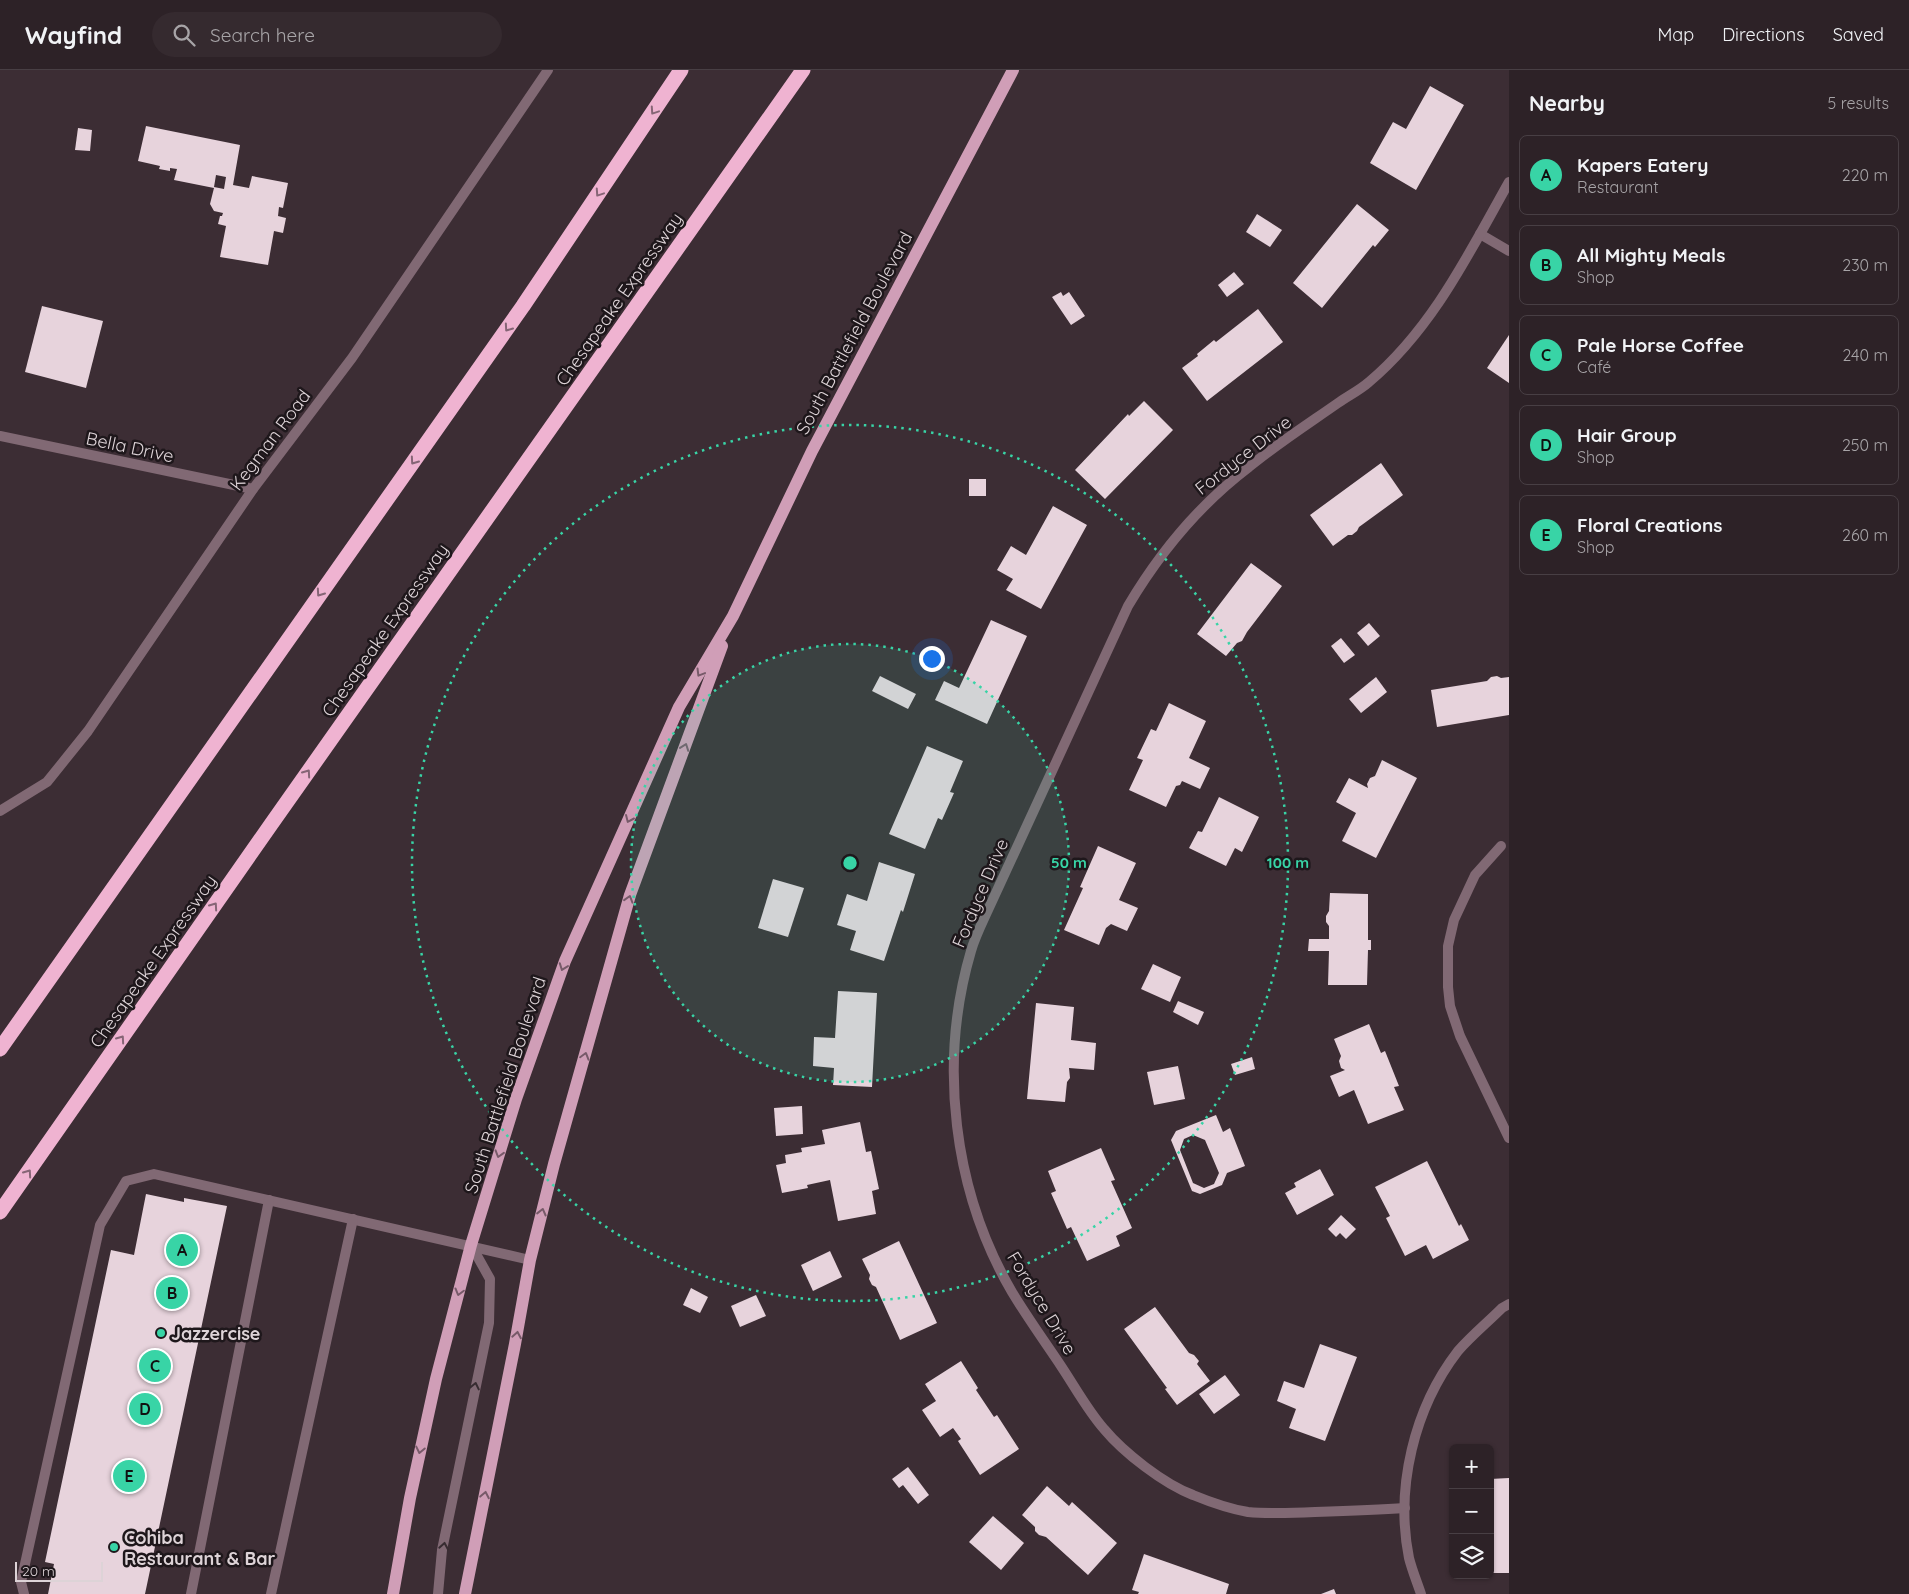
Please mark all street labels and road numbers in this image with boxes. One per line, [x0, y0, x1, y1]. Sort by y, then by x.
street label: Chesapeake Expressway [550, 208, 688, 390]
street label: South Battlefield Boulevard [791, 228, 917, 438]
street label: Kegman Road [225, 385, 315, 495]
street label: Fordyce Drive [1190, 410, 1296, 500]
street label: Bella Drive [84, 426, 176, 468]
street label: Chesapeake Expressway [316, 539, 454, 721]
street label: Fordyce Drive [947, 835, 1013, 951]
street label: Chesapeake Expressway [84, 870, 222, 1052]
street label: South Battlefield Boulevard [459, 974, 551, 1196]
street label: Fordyce Drive [1002, 1247, 1082, 1359]

